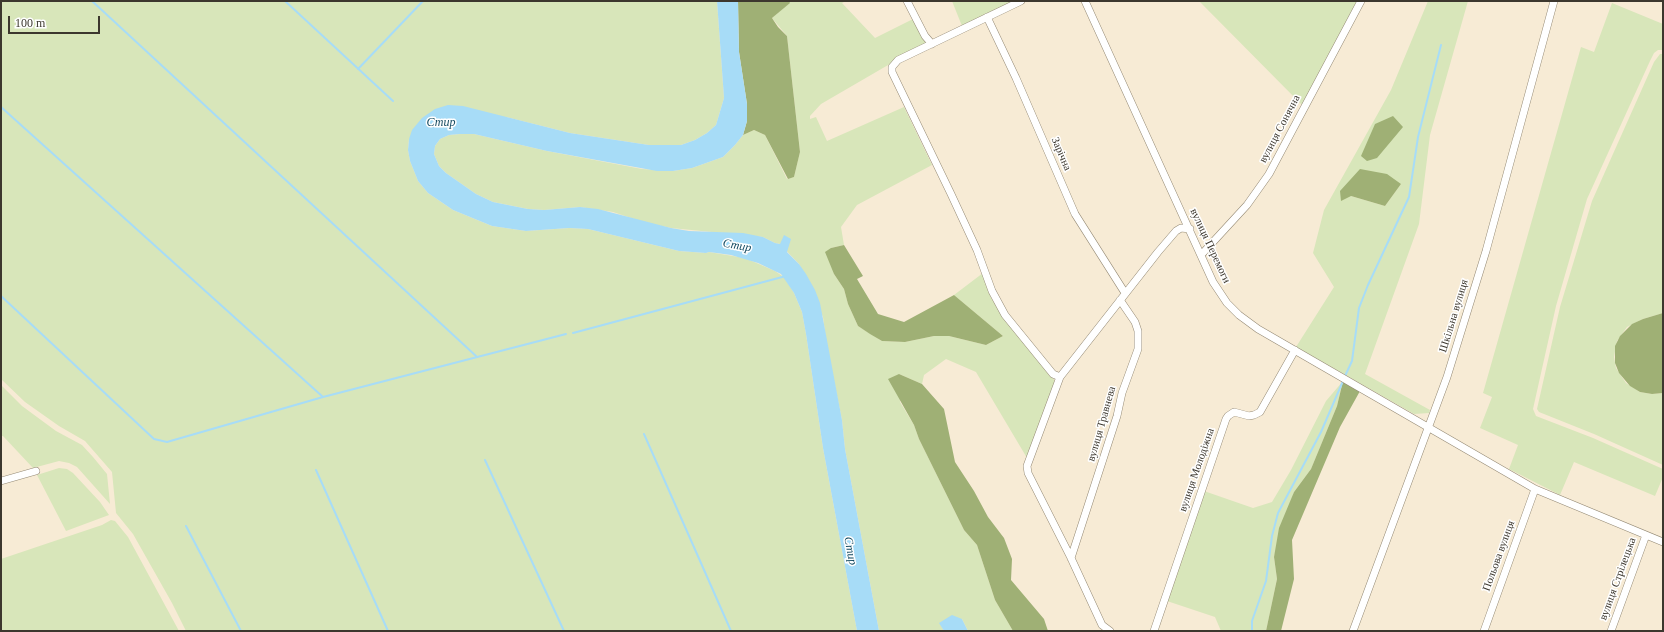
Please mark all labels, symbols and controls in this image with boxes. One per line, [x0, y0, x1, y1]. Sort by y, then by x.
scale bar [10, 8, 102, 34]
text: 100 m [15, 16, 45, 30]
street label: вулиця Сонячна [1257, 93, 1303, 165]
water label: Стир [427, 116, 455, 130]
street label: Зарічна [1048, 135, 1074, 173]
street label: вулиця Перемоги [1187, 207, 1233, 285]
water label: Стир [722, 236, 752, 256]
street label: Шкільна вулиця [1437, 278, 1471, 354]
street label: вулиця Травнева [1085, 385, 1119, 463]
street label: вулиця Молодіжна [1177, 427, 1217, 513]
street label: Польова вулиця [1480, 519, 1518, 593]
water label: Стир [840, 535, 860, 567]
street label: вулиця Стрілецька [1597, 536, 1639, 622]

